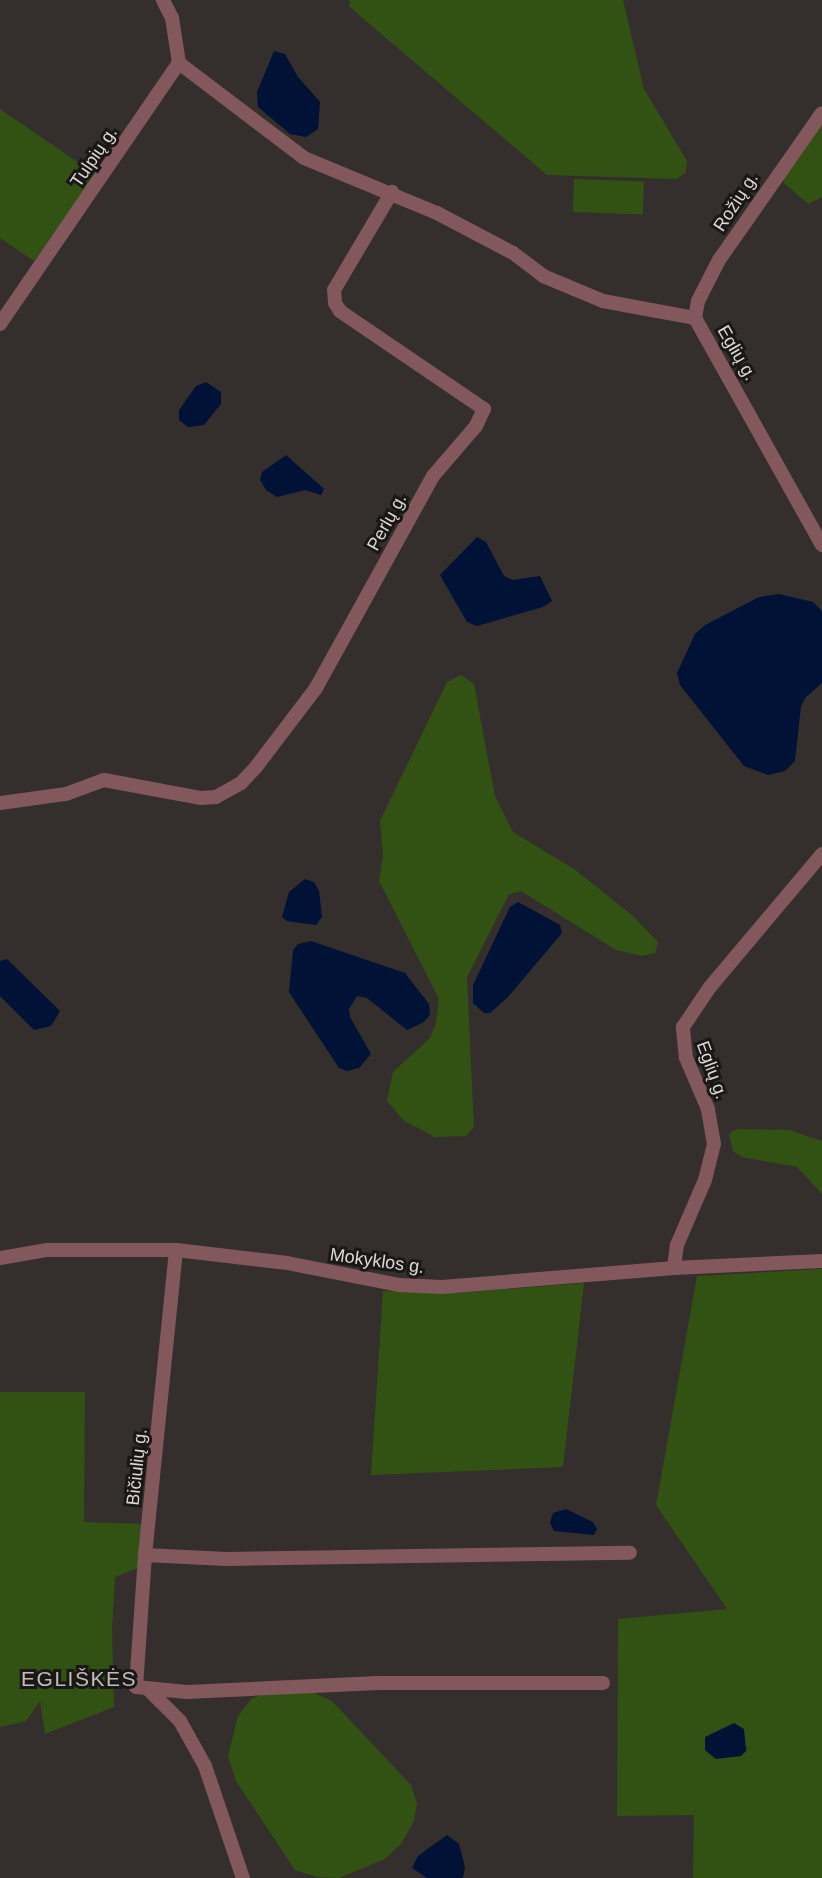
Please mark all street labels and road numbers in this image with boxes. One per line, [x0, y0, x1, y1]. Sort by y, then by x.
street label: Tulpių g. [66, 123, 122, 191]
street label: Rožių g. [709, 168, 763, 236]
street label: Eglių g. [713, 322, 761, 384]
street label: Perlų g. [363, 490, 411, 554]
street label: Eglių g. [692, 1038, 732, 1102]
street label: Mokyklos g. [328, 1244, 426, 1278]
street label: Bičiulių g. [122, 1428, 152, 1506]

